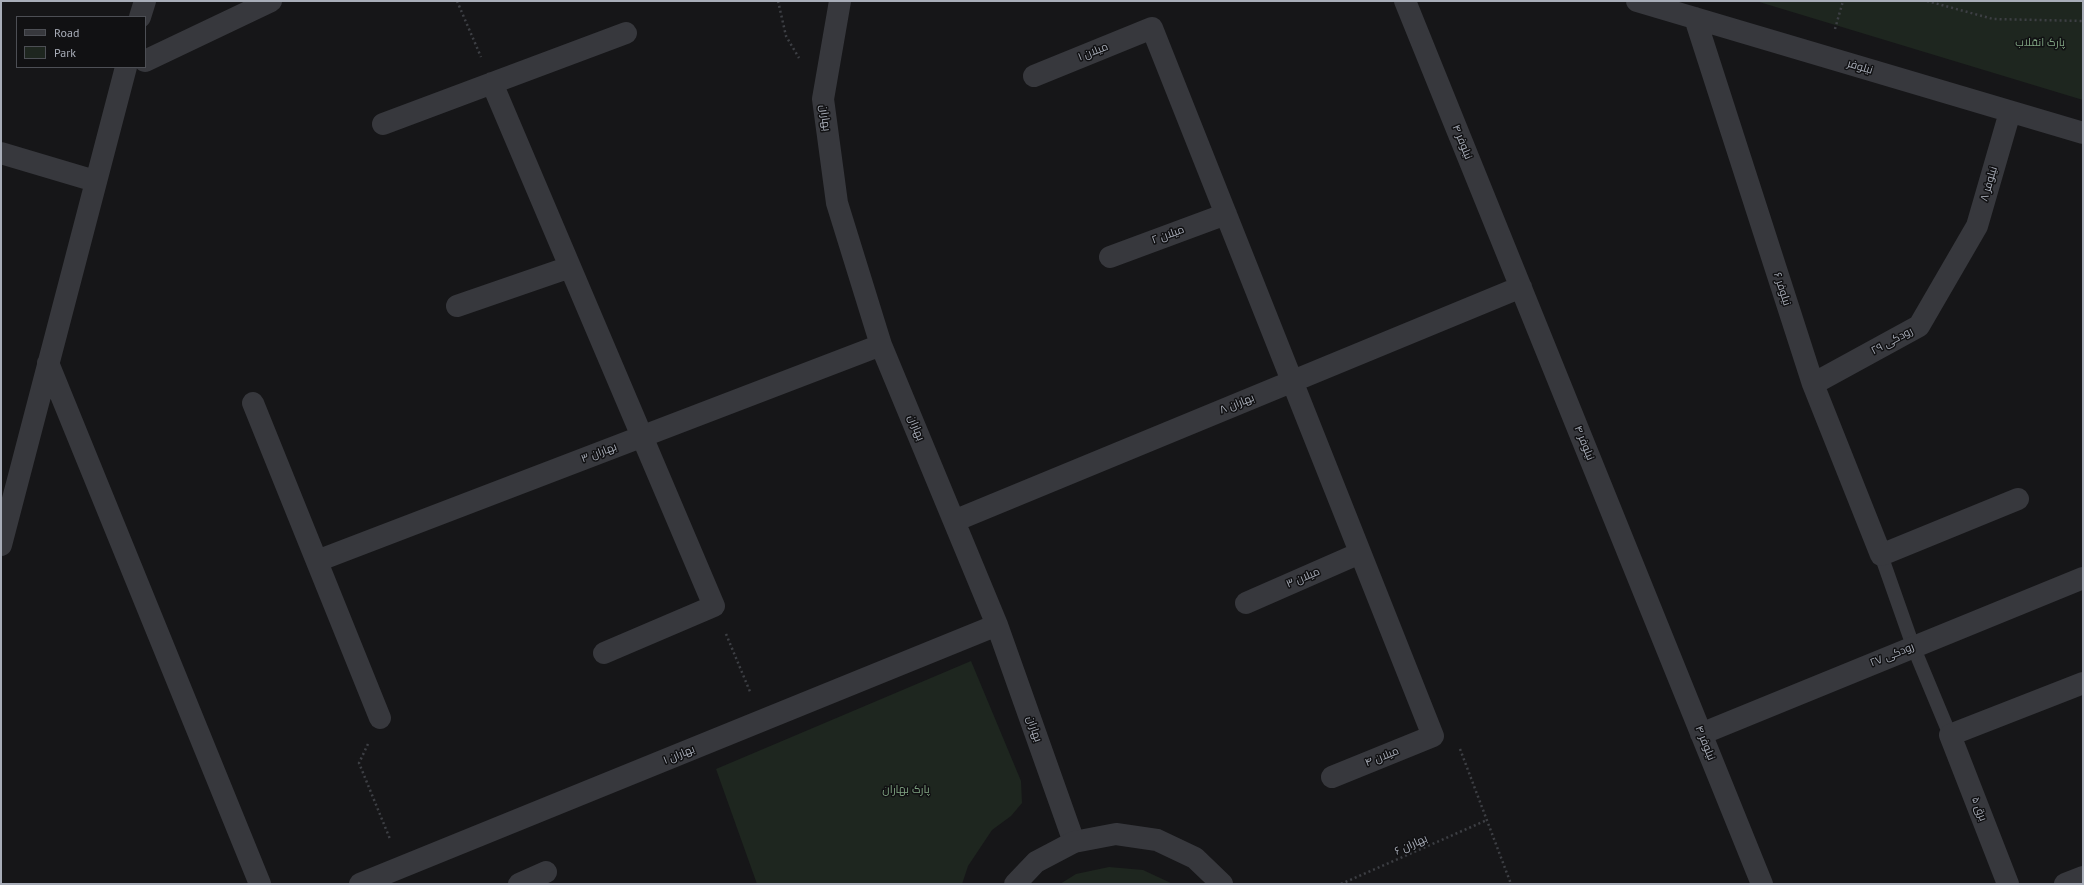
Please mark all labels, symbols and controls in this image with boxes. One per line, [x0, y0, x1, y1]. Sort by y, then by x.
legend [16, 16, 146, 68]
text: Road [54, 25, 79, 40]
park label: پارک انقلاب [2015, 36, 2065, 50]
street label: میلان ۱ [1076, 40, 1110, 64]
text: Park [54, 45, 76, 60]
street label: نیلوفر [1846, 57, 1874, 77]
street label: بهاران [817, 104, 833, 132]
street label: نیلوفر ۴ [1449, 123, 1475, 161]
street label: نیلوفر ۸ [1978, 165, 2000, 203]
street label: میلان ۲ [1150, 223, 1186, 247]
street label: نیلوفر ۶ [1770, 271, 1794, 307]
street label: رودکی ۲۹ [1869, 325, 1915, 357]
street label: بهاران ۸ [1218, 391, 1256, 417]
street label: بهاران [905, 413, 927, 443]
street label: نیلوفر ۴ [1571, 424, 1597, 462]
street label: بهاران ۳ [579, 440, 619, 466]
street label: میلان ۳ [1284, 565, 1322, 591]
street label: رودکی ۲۷ [1868, 640, 1916, 670]
street label: بهاران [1023, 714, 1045, 744]
street label: نیلوفر ۴ [1692, 724, 1718, 762]
street label: بهاران ۱ [661, 743, 697, 767]
street label: میلان ۴ [1363, 744, 1401, 770]
park label: پارک بهاران [882, 783, 930, 797]
street label: برق ۵ [1968, 795, 1990, 823]
street label: بهاران ۶ [1392, 832, 1430, 858]

